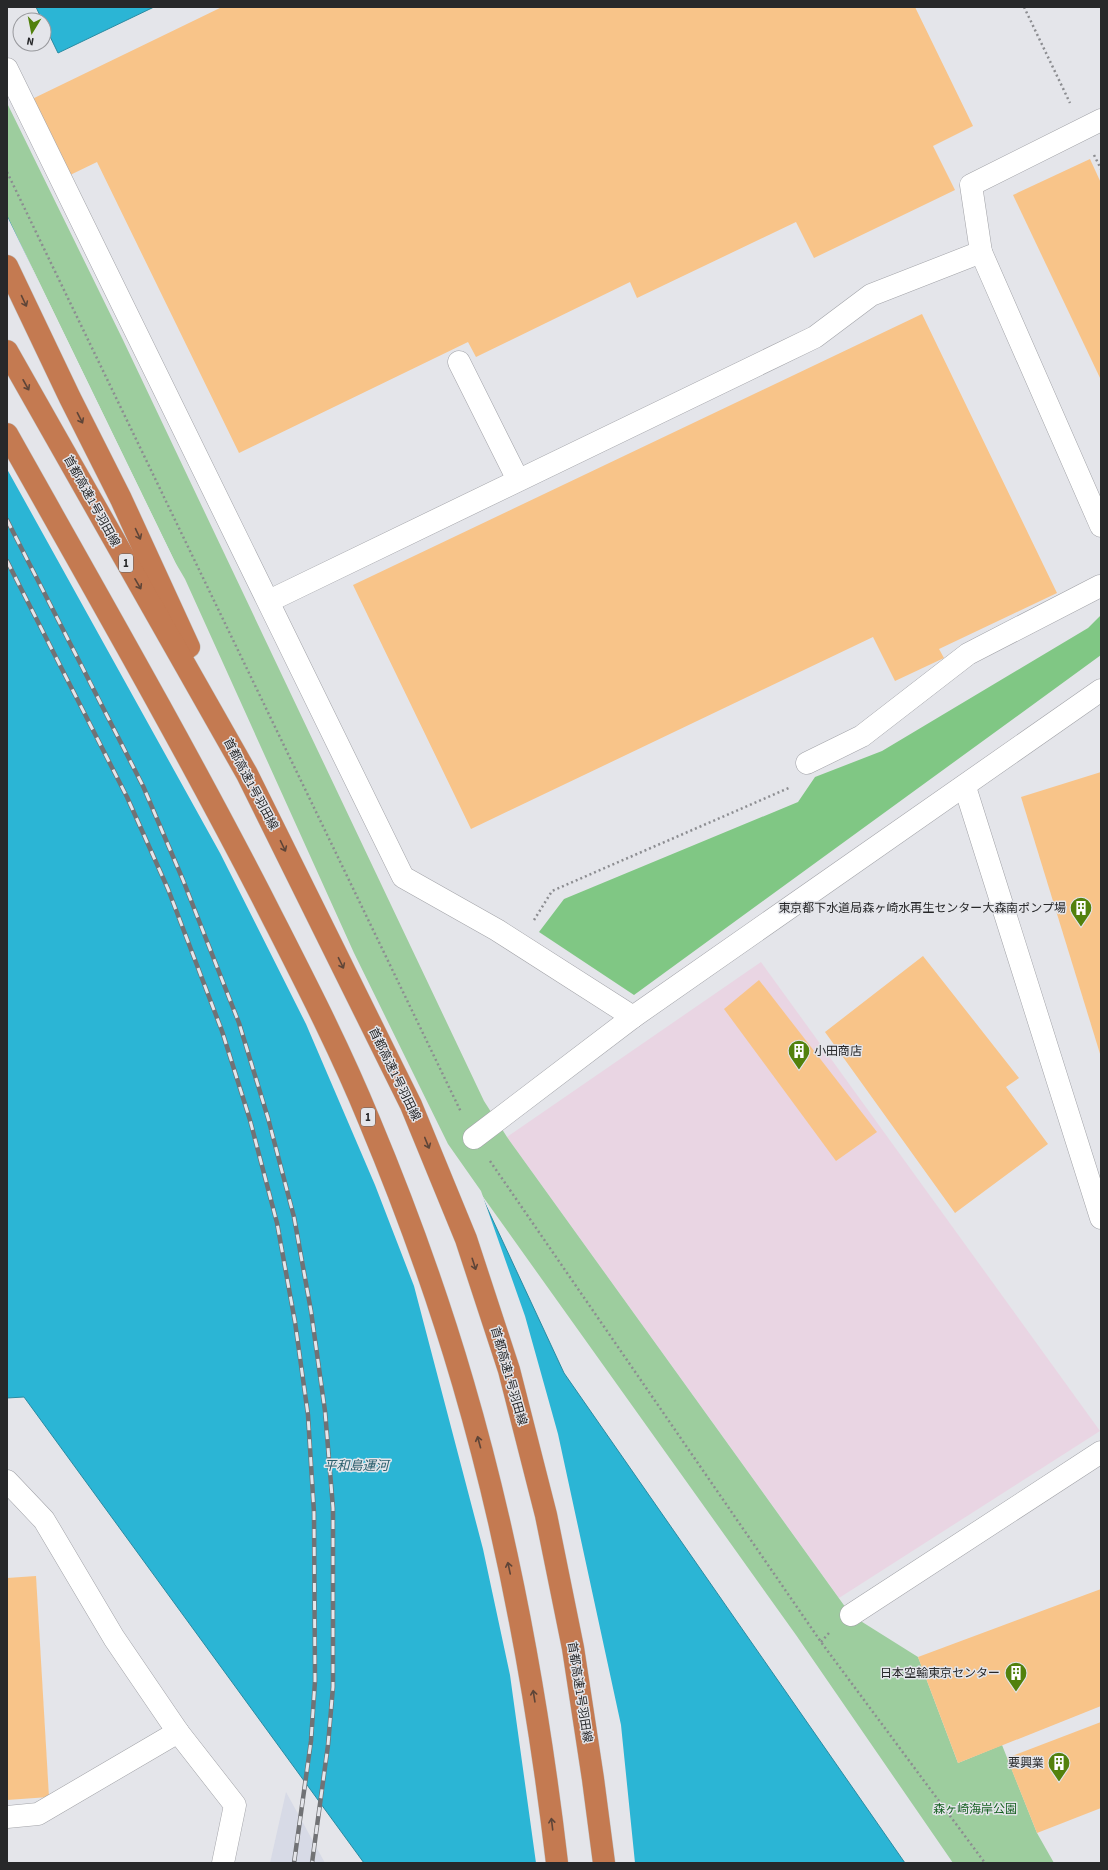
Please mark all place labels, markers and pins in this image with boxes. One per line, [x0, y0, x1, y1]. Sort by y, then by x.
building icon: 東京都下水道局森ヶ崎水再生センター大森南ポンプ場 [1068, 895, 1094, 928]
place label: 東京都下水道局森ヶ崎水再生センター大森南ポンプ場 [778, 900, 1066, 917]
building icon: 小田商店 [786, 1038, 812, 1071]
place label: 小田商店 [814, 1043, 862, 1060]
building icon: 日本空輸東京センター [1003, 1660, 1029, 1693]
place label: 日本空輸東京センター [880, 1665, 1000, 1682]
building icon: 要興業 [1046, 1750, 1072, 1783]
place label: 要興業 [1008, 1755, 1044, 1772]

